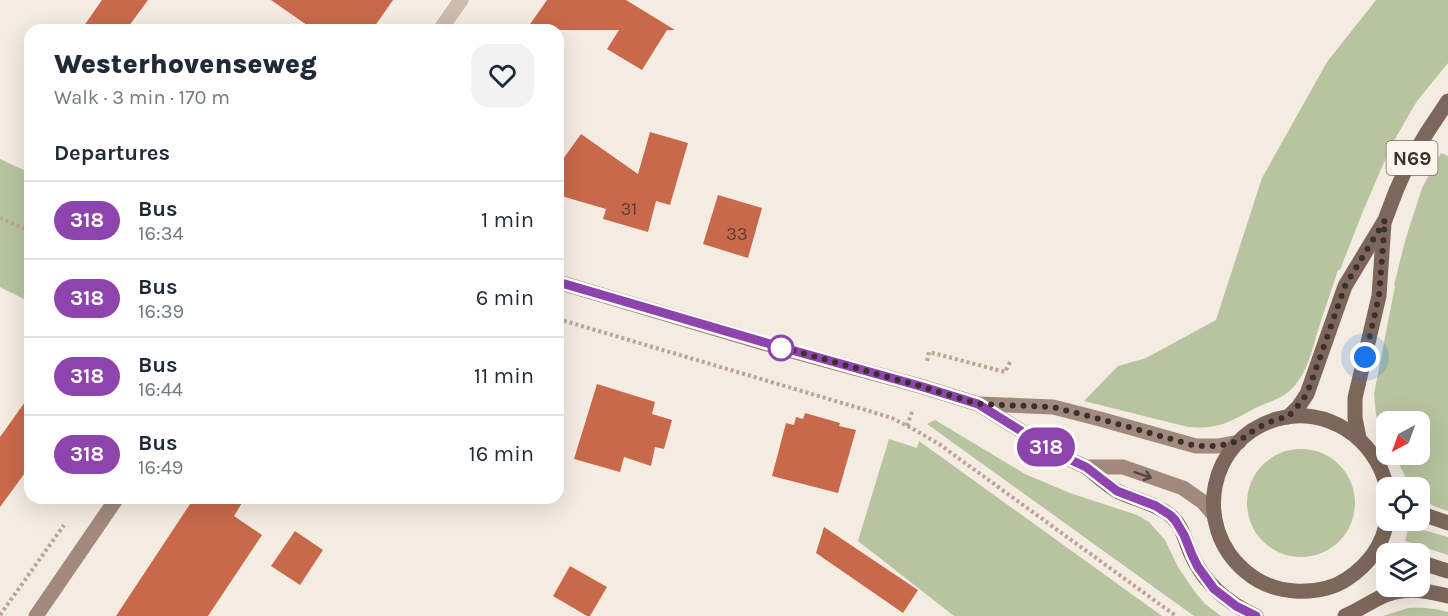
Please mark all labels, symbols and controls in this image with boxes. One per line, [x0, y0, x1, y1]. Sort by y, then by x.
button: heart [471, 44, 534, 107]
text: Westerhovenseweg [54, 47, 317, 80]
text: Walk · 3 min · 170 m [54, 86, 230, 109]
text: Departures [54, 140, 170, 166]
road number: N69 [1386, 141, 1438, 175]
text: Bus [138, 196, 178, 222]
house number: 31 [621, 198, 637, 220]
text: 1 min [481, 207, 534, 233]
text: 318 [70, 208, 104, 232]
text: 16:34 [138, 222, 184, 245]
house number: 33 [726, 223, 748, 245]
text: Bus [138, 274, 178, 300]
text: 6 min [476, 285, 534, 311]
text: 318 [70, 286, 104, 310]
text: 16:39 [138, 300, 184, 323]
unlabelled marker [768, 335, 794, 361]
your location [1350, 342, 1380, 372]
text: Bus [138, 352, 178, 378]
text: 11 min [474, 363, 534, 389]
text: 318 [70, 364, 104, 388]
text: 16:44 [138, 378, 183, 401]
north arrow [1376, 411, 1430, 465]
map controls [1376, 411, 1430, 597]
line badge: 318 [1012, 428, 1080, 466]
text: Bus [138, 430, 178, 456]
text: 318 [1029, 435, 1063, 459]
text: 16 min [468, 441, 534, 467]
text: 318 [70, 442, 104, 466]
text: 16:49 [138, 456, 183, 479]
one-way arrow [1134, 470, 1152, 481]
button: locate [1376, 477, 1430, 531]
button: layers [1376, 543, 1430, 597]

